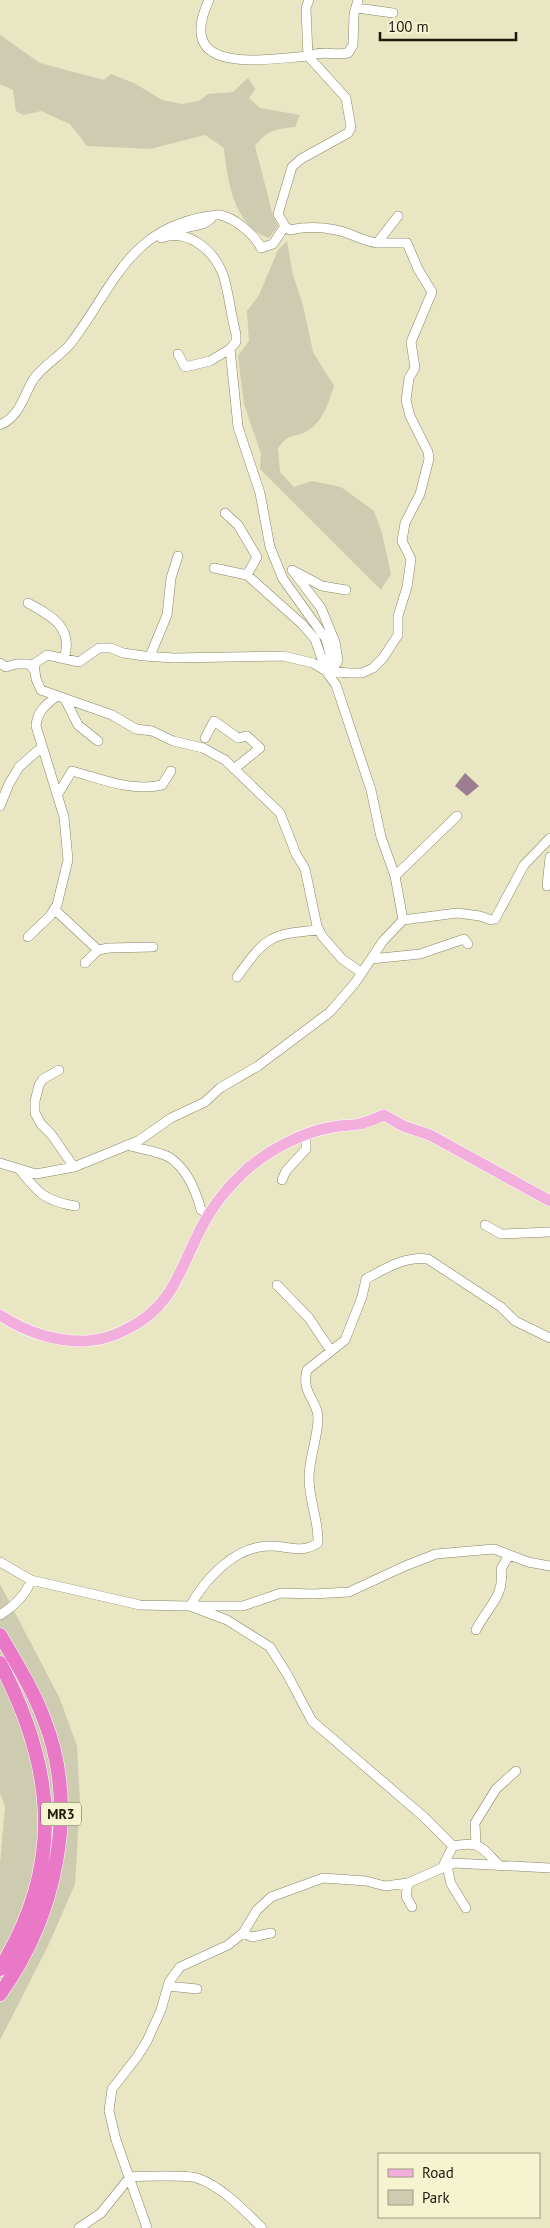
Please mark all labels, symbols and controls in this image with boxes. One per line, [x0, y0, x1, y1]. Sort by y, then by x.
scale bar [380, 10, 516, 42]
text: 100 m [388, 17, 429, 36]
road number: MR3 [41, 1802, 81, 1826]
legend [378, 2153, 540, 2218]
text: Road [422, 2163, 454, 2182]
text: Park [422, 2188, 450, 2207]

